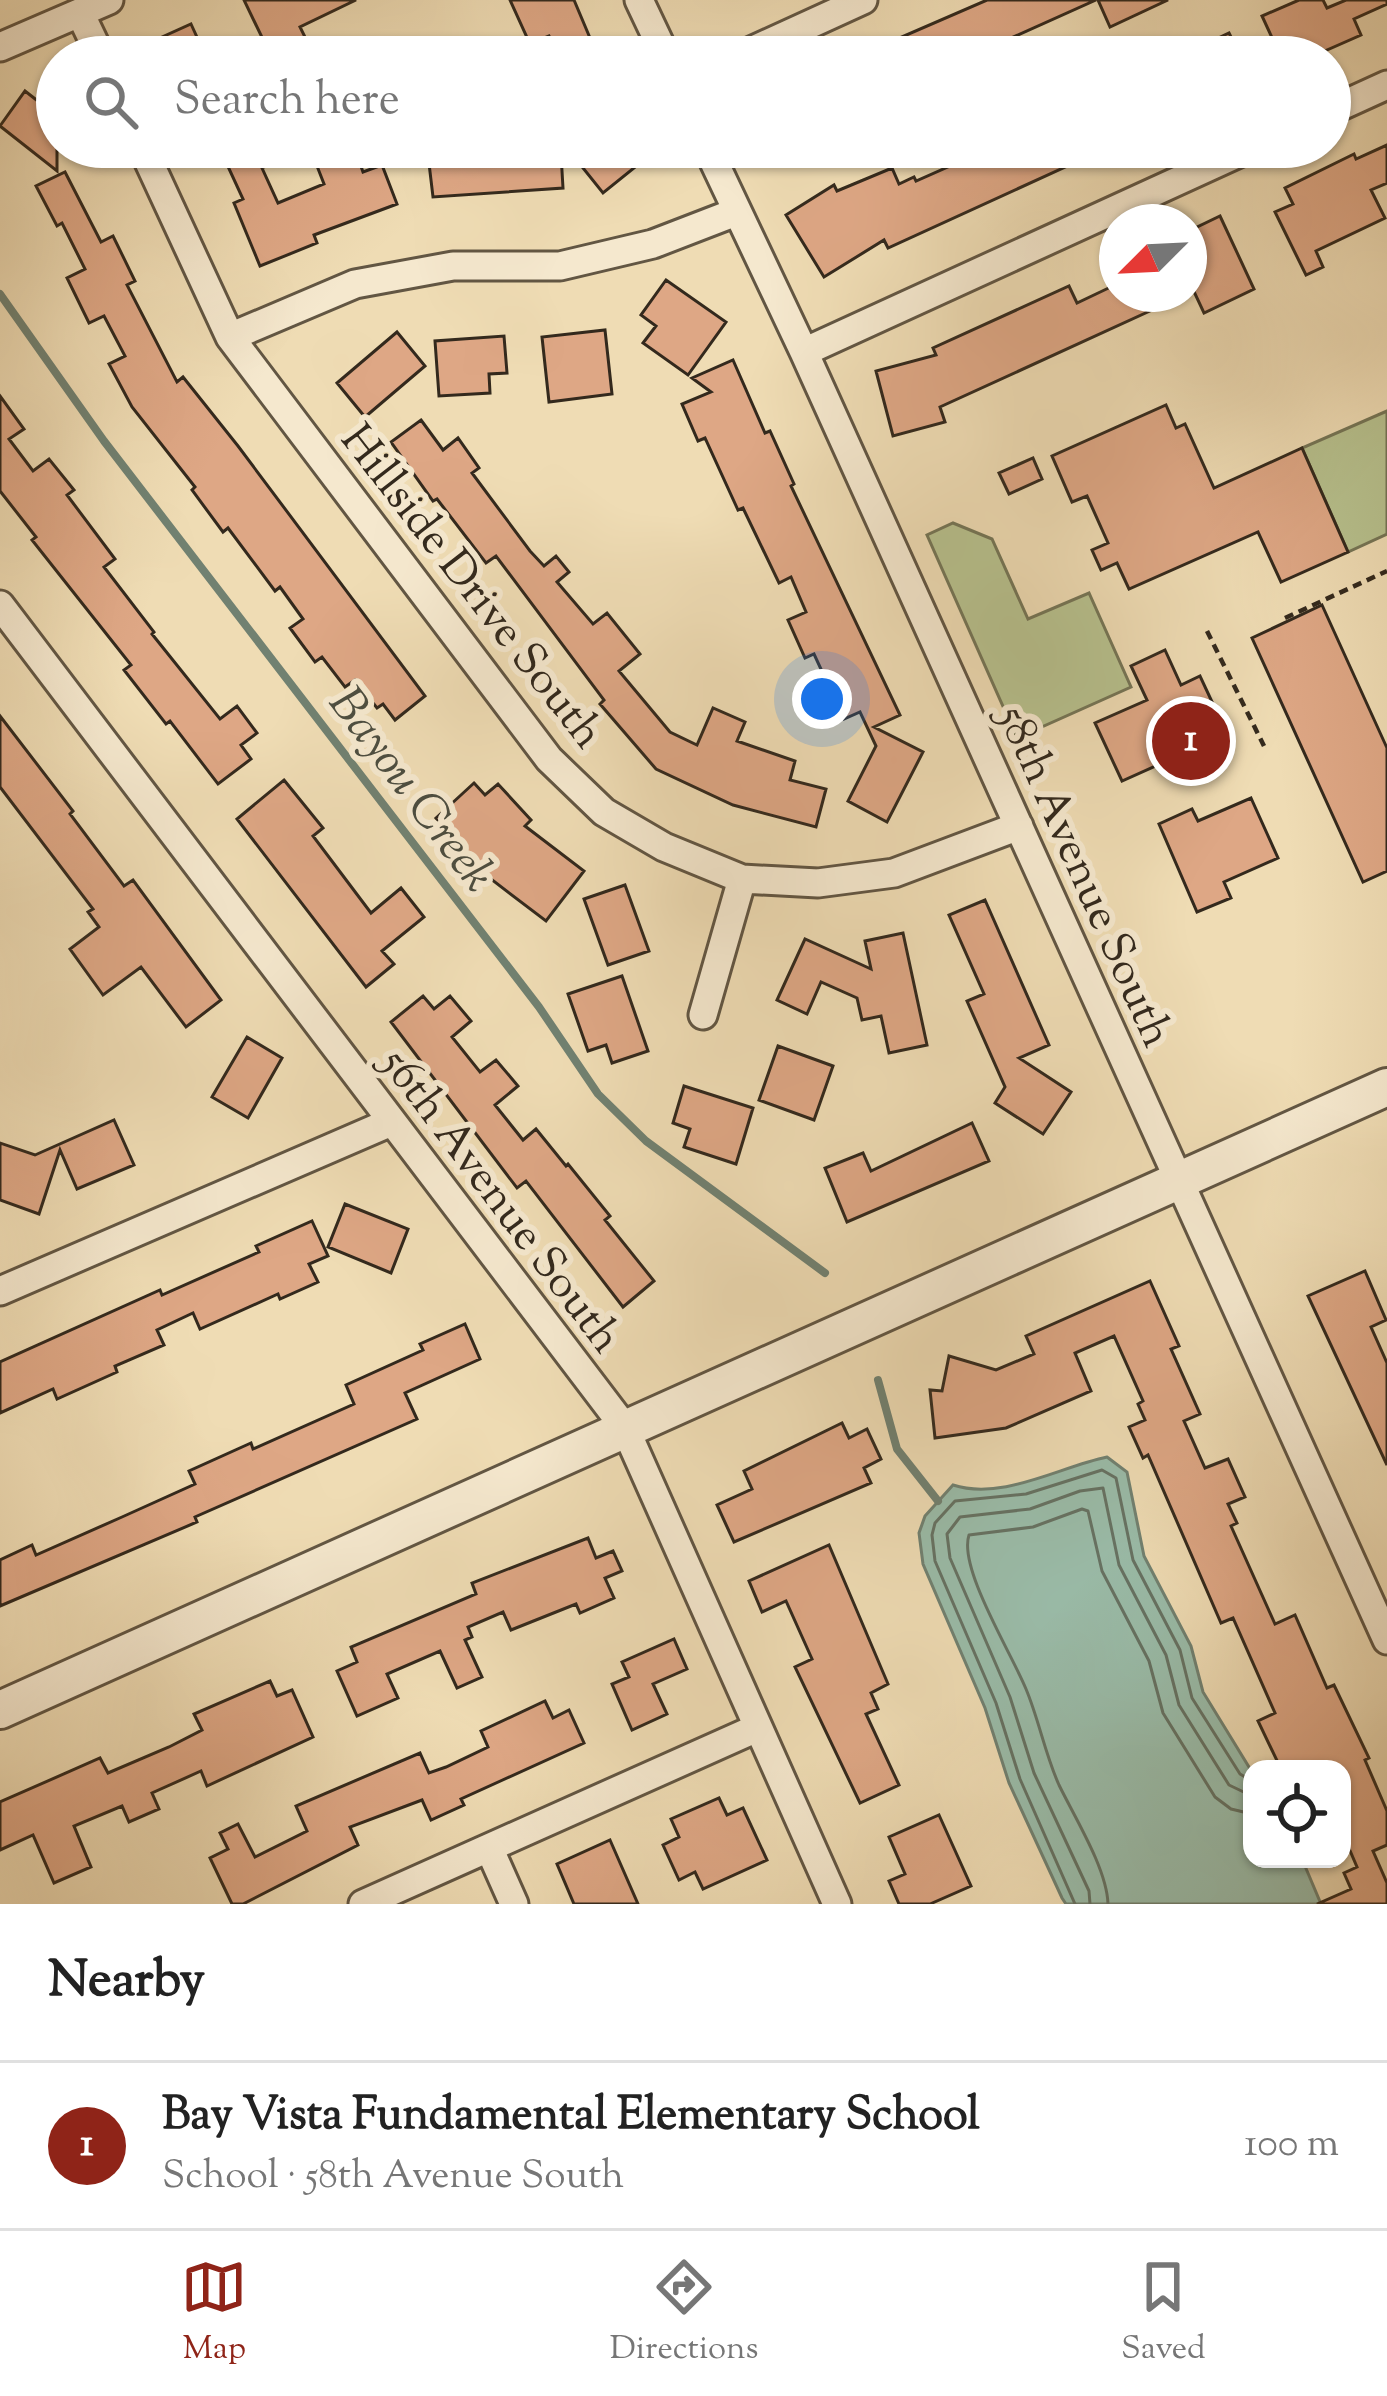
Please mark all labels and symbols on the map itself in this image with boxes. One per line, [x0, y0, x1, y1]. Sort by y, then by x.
north arrow [1099, 204, 1207, 312]
street label: Hillside Drive South [322, 412, 617, 765]
your location [792, 669, 852, 729]
water label: Bayou Creek [310, 674, 510, 908]
street label: 58th Avenue South [976, 693, 1187, 1059]
pin: 1 [1152, 696, 1230, 786]
street label: 56th Avenue South [360, 1033, 635, 1369]

